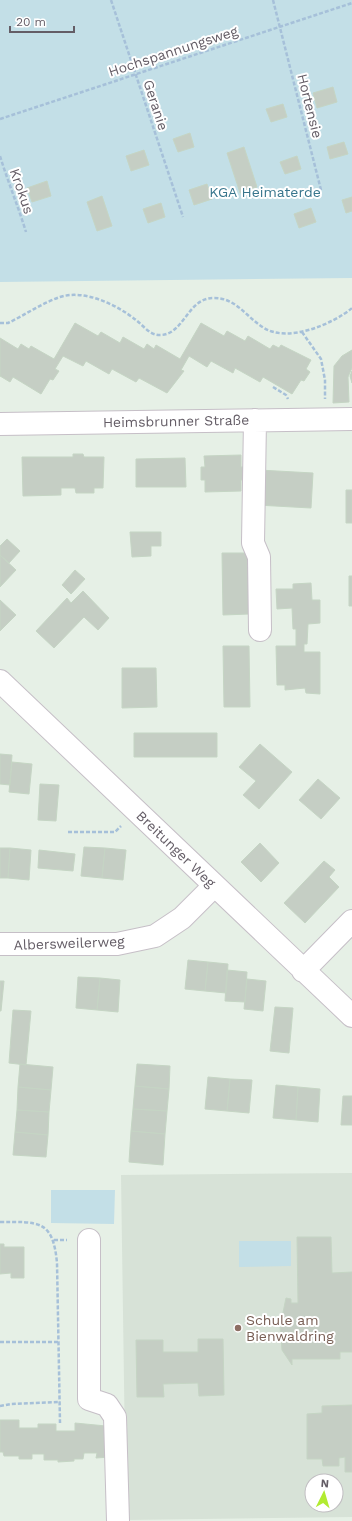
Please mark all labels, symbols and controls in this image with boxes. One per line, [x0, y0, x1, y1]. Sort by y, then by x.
scale bar [10, 8, 74, 34]
text: 20 m [16, 15, 46, 29]
street label: Hochspannungsweg [106, 22, 240, 79]
street label: Hortensie [294, 72, 326, 140]
street label: Geranie [140, 78, 172, 132]
street label: Krokus [7, 166, 37, 216]
park label: KGA Heimaterde [209, 184, 321, 200]
street label: Heimsbrunner Straße [103, 412, 249, 430]
street label: Breitunger Weg [133, 807, 219, 891]
street label: Albersweilerweg [13, 933, 125, 953]
place label: Schule am Bienwaldring [246, 1312, 334, 1344]
marker: Schule am Bienwaldring [233, 1323, 243, 1333]
north arrow [304, 1473, 344, 1513]
text: N [320, 1477, 329, 1490]

